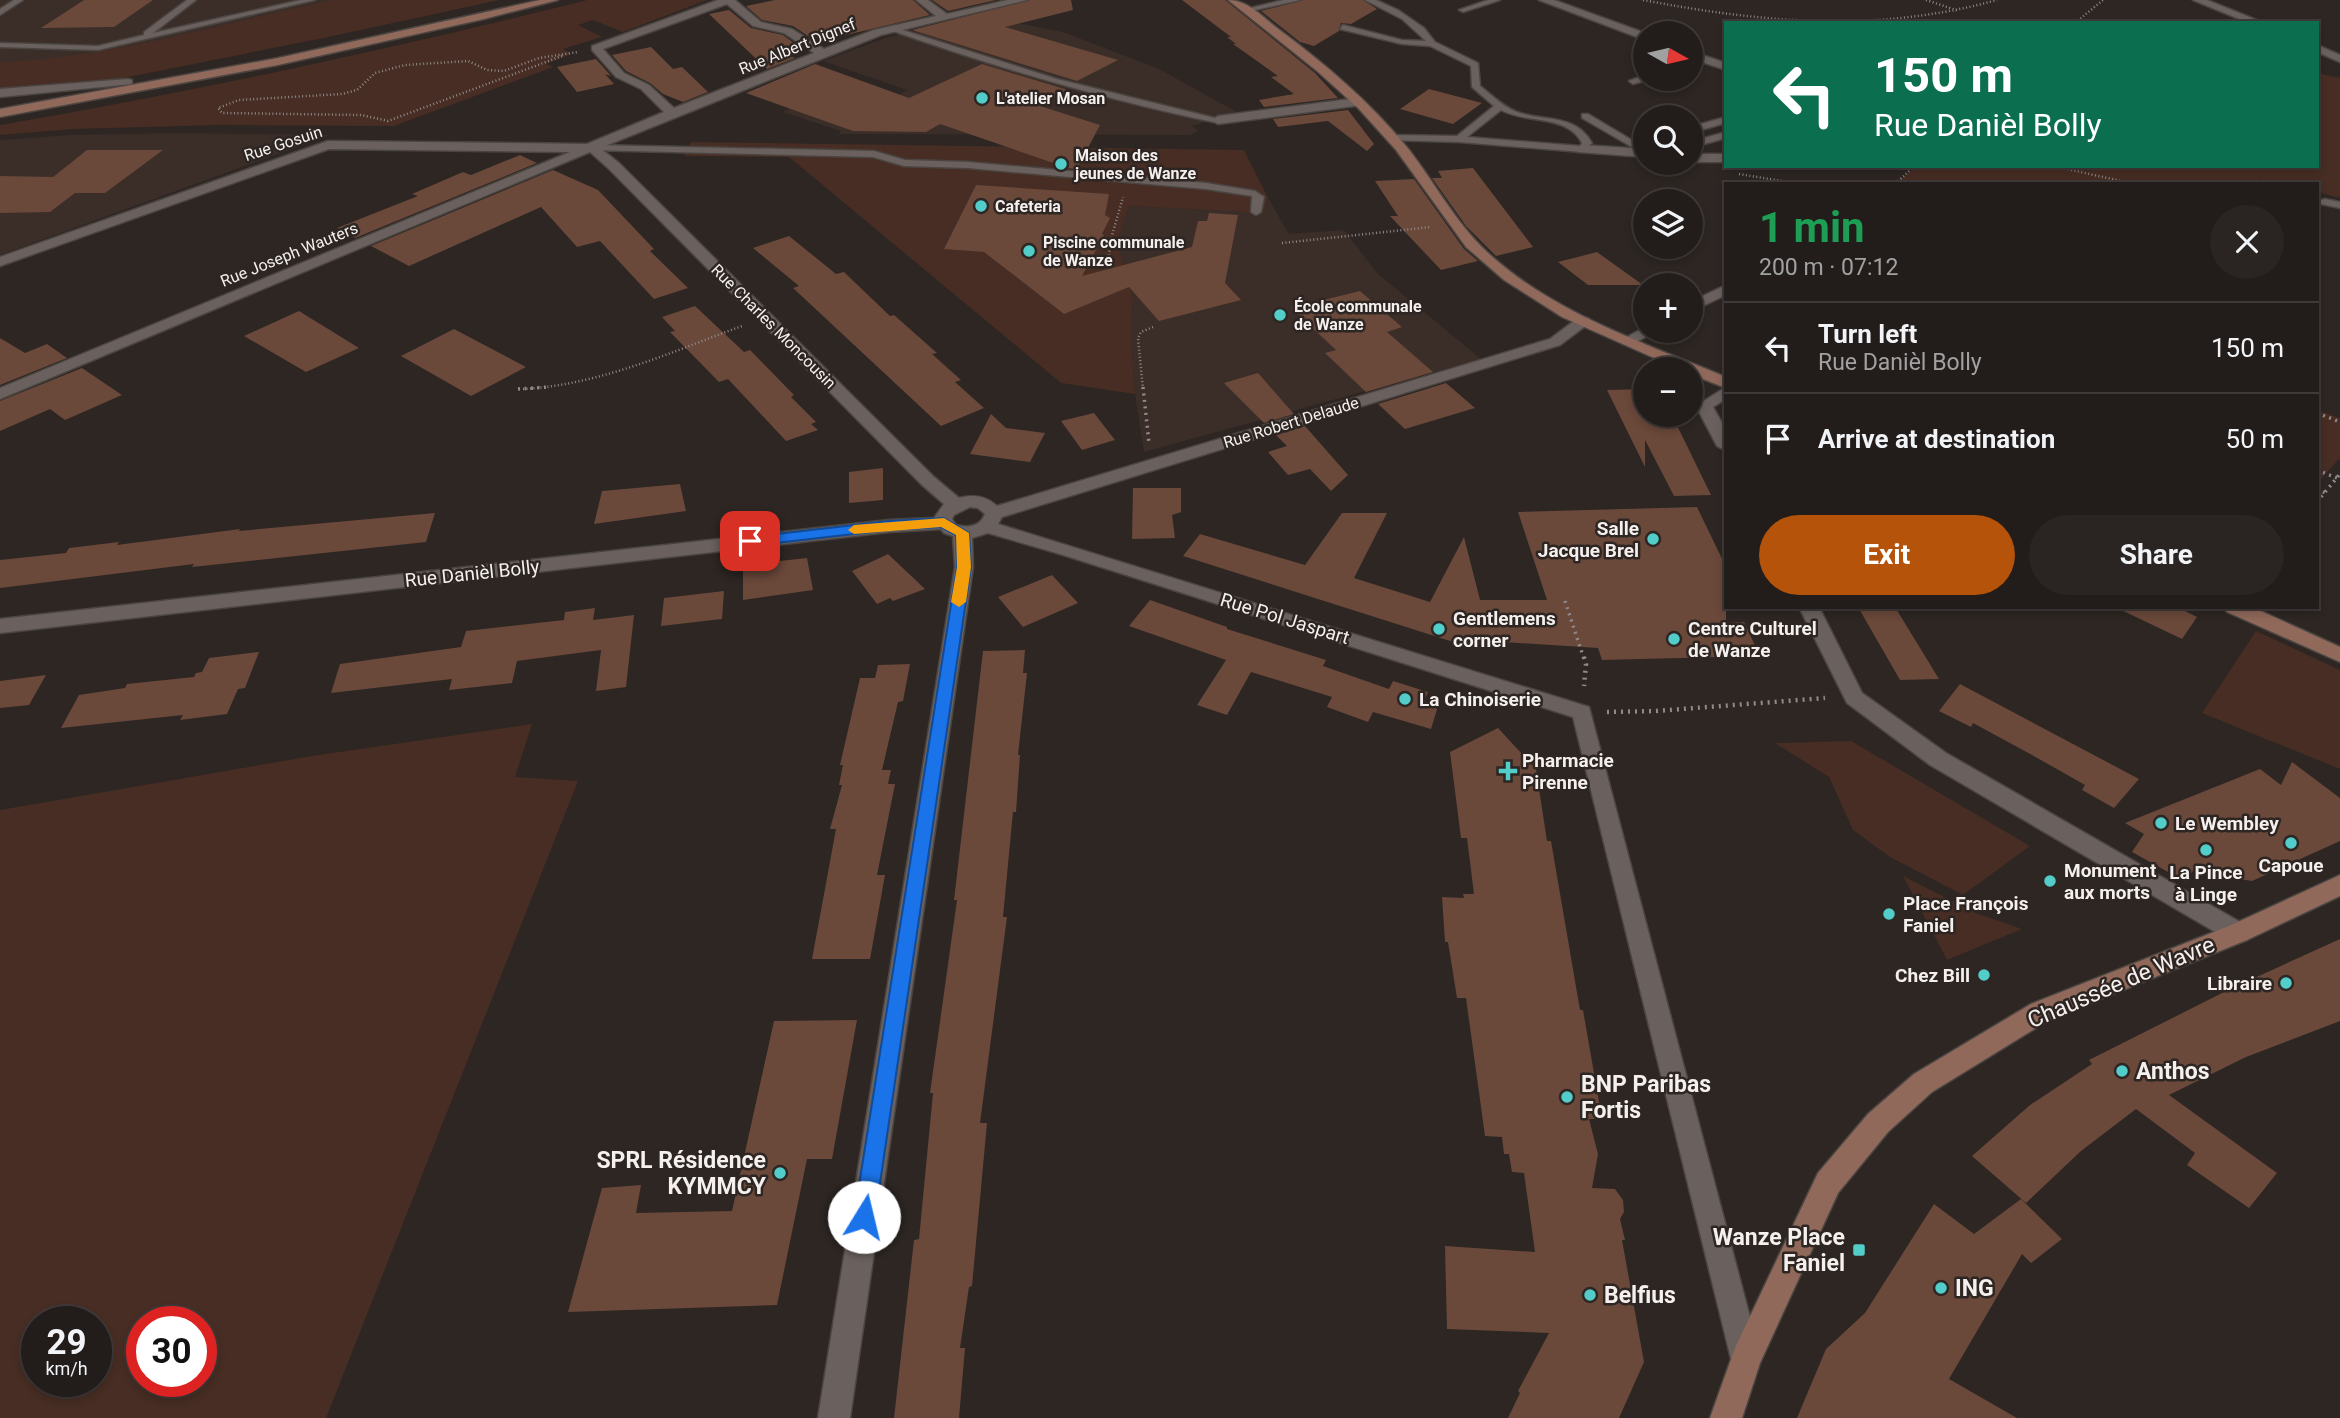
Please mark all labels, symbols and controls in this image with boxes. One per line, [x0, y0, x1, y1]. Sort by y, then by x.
street label: Rue Albert Dignef [736, 14, 859, 79]
north arrow [1633, 21, 1703, 91]
map controls [1633, 21, 1703, 427]
text: 150 m [1874, 47, 2013, 104]
icon: left [1759, 49, 1850, 140]
place label: L'atelier Mosan [996, 89, 1105, 108]
marker: L'atelier Mosan [974, 90, 990, 106]
button: search [1633, 105, 1703, 175]
text: Rue Danièl Bolly [1874, 106, 2102, 144]
street label: Rue Gosuin [242, 122, 325, 165]
place label: Maison des jeunes de Wanze [1074, 146, 1196, 183]
marker: Maison des jeunes de Wanze [1053, 156, 1069, 172]
button: layers [1633, 189, 1703, 259]
place label: Cafeteria [995, 197, 1061, 216]
marker: Cafeteria [973, 198, 989, 214]
text: 1 min [1759, 203, 1865, 252]
button: close [2210, 205, 2284, 279]
street label: Rue Joseph Wauters [218, 218, 361, 291]
place label: Piscine communale de Wanze [1043, 233, 1185, 270]
marker: Piscine communale de Wanze [1021, 243, 1037, 259]
text: 200 m · 07:12 [1759, 254, 1898, 281]
street label: Rue Charles Moncousin [707, 260, 840, 393]
button: + [1633, 273, 1703, 343]
place label: École communale de Wanze [1294, 297, 1422, 334]
marker: École communale de Wanze [1272, 307, 1288, 323]
text: Turn left [1818, 319, 1917, 349]
icon: left [1759, 329, 1797, 367]
text: 150 m [2211, 333, 2284, 363]
text: Rue Danièl Bolly [1818, 349, 1982, 376]
button: − [1633, 357, 1703, 427]
street label: Rue Robert Delaude [1221, 393, 1361, 452]
icon: arrive [1759, 420, 1797, 458]
text: Arrive at destination [1818, 424, 2055, 454]
text: 50 m [2226, 424, 2284, 454]
pin [720, 511, 780, 571]
button: Exit [1759, 515, 2015, 595]
button: Share [2029, 515, 2284, 595]
place label: Salle Jacque Brel [1538, 517, 1639, 562]
icon: arrive [731, 522, 769, 560]
marker: Salle Jacque Brel [1645, 531, 1661, 547]
street label: Rue Danièl Bolly [404, 555, 540, 592]
street label: Rue Pol Jaspart [1218, 588, 1352, 649]
place label: Gentlemens corner [1453, 607, 1556, 652]
place label: Centre Culturel de Wanze [1688, 617, 1817, 662]
marker: Gentlemens corner [1431, 621, 1447, 637]
marker: Centre Culturel de Wanze [1666, 631, 1682, 647]
place label: La Chinoiserie [1419, 688, 1541, 711]
marker: La Chinoiserie [1397, 691, 1413, 707]
place label: Pharmacie Pirenne [1522, 749, 1614, 794]
marker: Pharmacie Pirenne [1500, 763, 1516, 779]
place label: Le Wembley [2175, 812, 2279, 835]
marker: Le Wembley [2153, 815, 2169, 831]
marker: Capoue [2283, 835, 2299, 851]
marker: La Pince à Linge [2198, 842, 2214, 858]
place label: Capoue [2259, 854, 2323, 877]
place label: Monument aux morts [2064, 859, 2157, 904]
place label: La Pince à Linge [2169, 861, 2243, 906]
marker: Monument aux morts [2042, 873, 2058, 889]
place label: Place François Faniel [1903, 892, 2029, 937]
marker: Place François Faniel [1881, 906, 1897, 922]
street label: Chaussée de Wavre [2023, 931, 2219, 1034]
place label: Chez Bill [1895, 964, 1970, 987]
marker: Chez Bill [1976, 967, 1992, 983]
place label: Libraire [2207, 972, 2272, 995]
marker: Libraire [2278, 975, 2294, 991]
place label: Anthos [2136, 1058, 2209, 1085]
marker: Anthos [2114, 1063, 2130, 1079]
place label: BNP Paribas Fortis [1581, 1071, 1711, 1124]
marker: BNP Paribas Fortis [1559, 1089, 1575, 1105]
place label: SPRL Résidence KYMMCY [596, 1147, 767, 1200]
marker: SPRL Résidence KYMMCY [772, 1165, 788, 1181]
position arrow [827, 1180, 901, 1254]
place label: Wanze Place Faniel [1713, 1224, 1845, 1277]
marker: Wanze Place Faniel [1851, 1242, 1867, 1258]
place label: ING [1955, 1275, 1994, 1302]
marker: ING [1933, 1280, 1949, 1296]
place label: Belfius [1604, 1282, 1676, 1309]
marker: Belfius [1582, 1287, 1598, 1303]
speed limit sign: 30 [126, 1306, 217, 1397]
text: 29 [46, 1322, 87, 1363]
text: km/h [45, 1358, 88, 1379]

